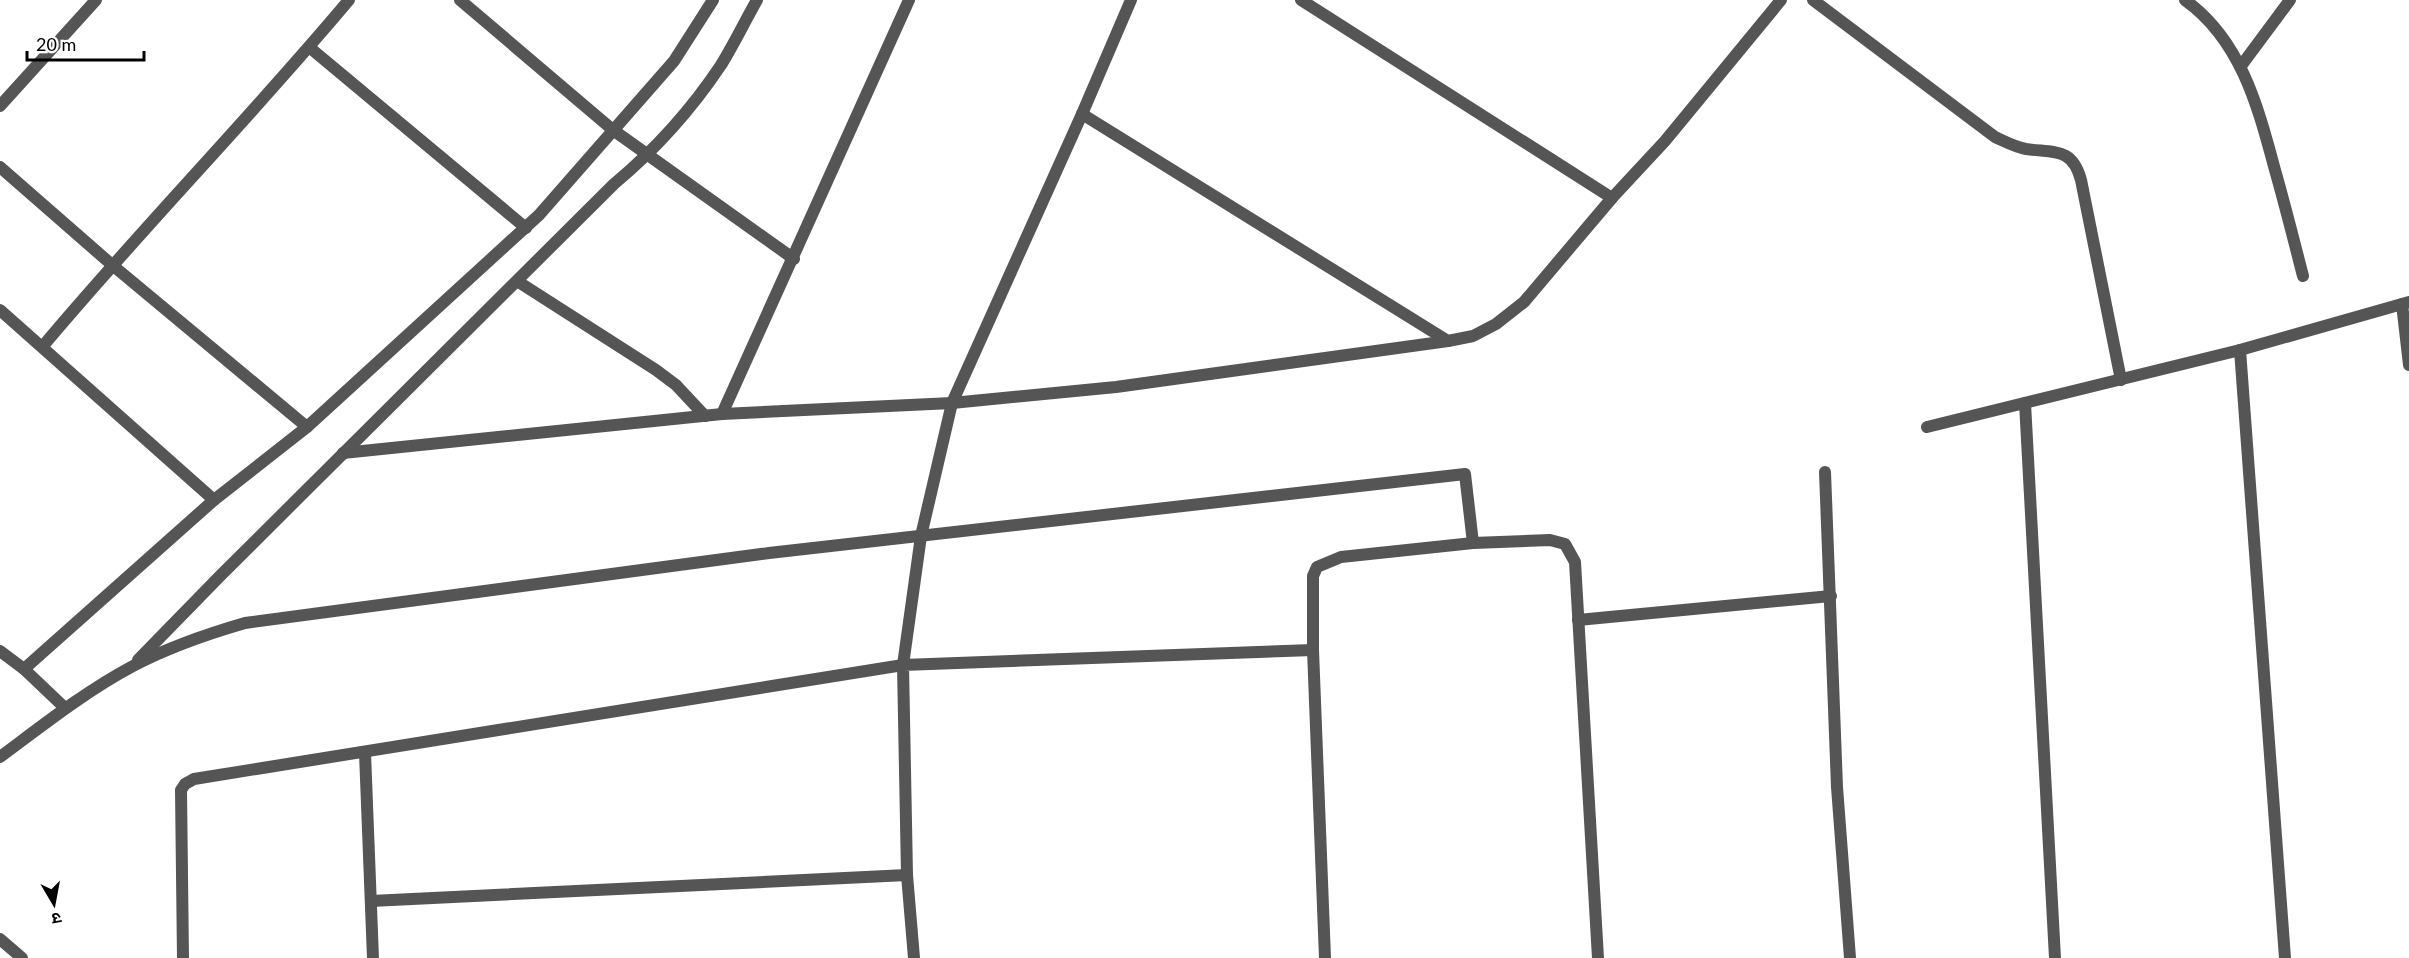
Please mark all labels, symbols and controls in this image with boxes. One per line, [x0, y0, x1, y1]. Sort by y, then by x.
scale bar [27, 24, 144, 62]
text: 20 m [36, 33, 76, 55]
north arrow [24, 874, 84, 934]
text: उ [50, 909, 63, 930]

